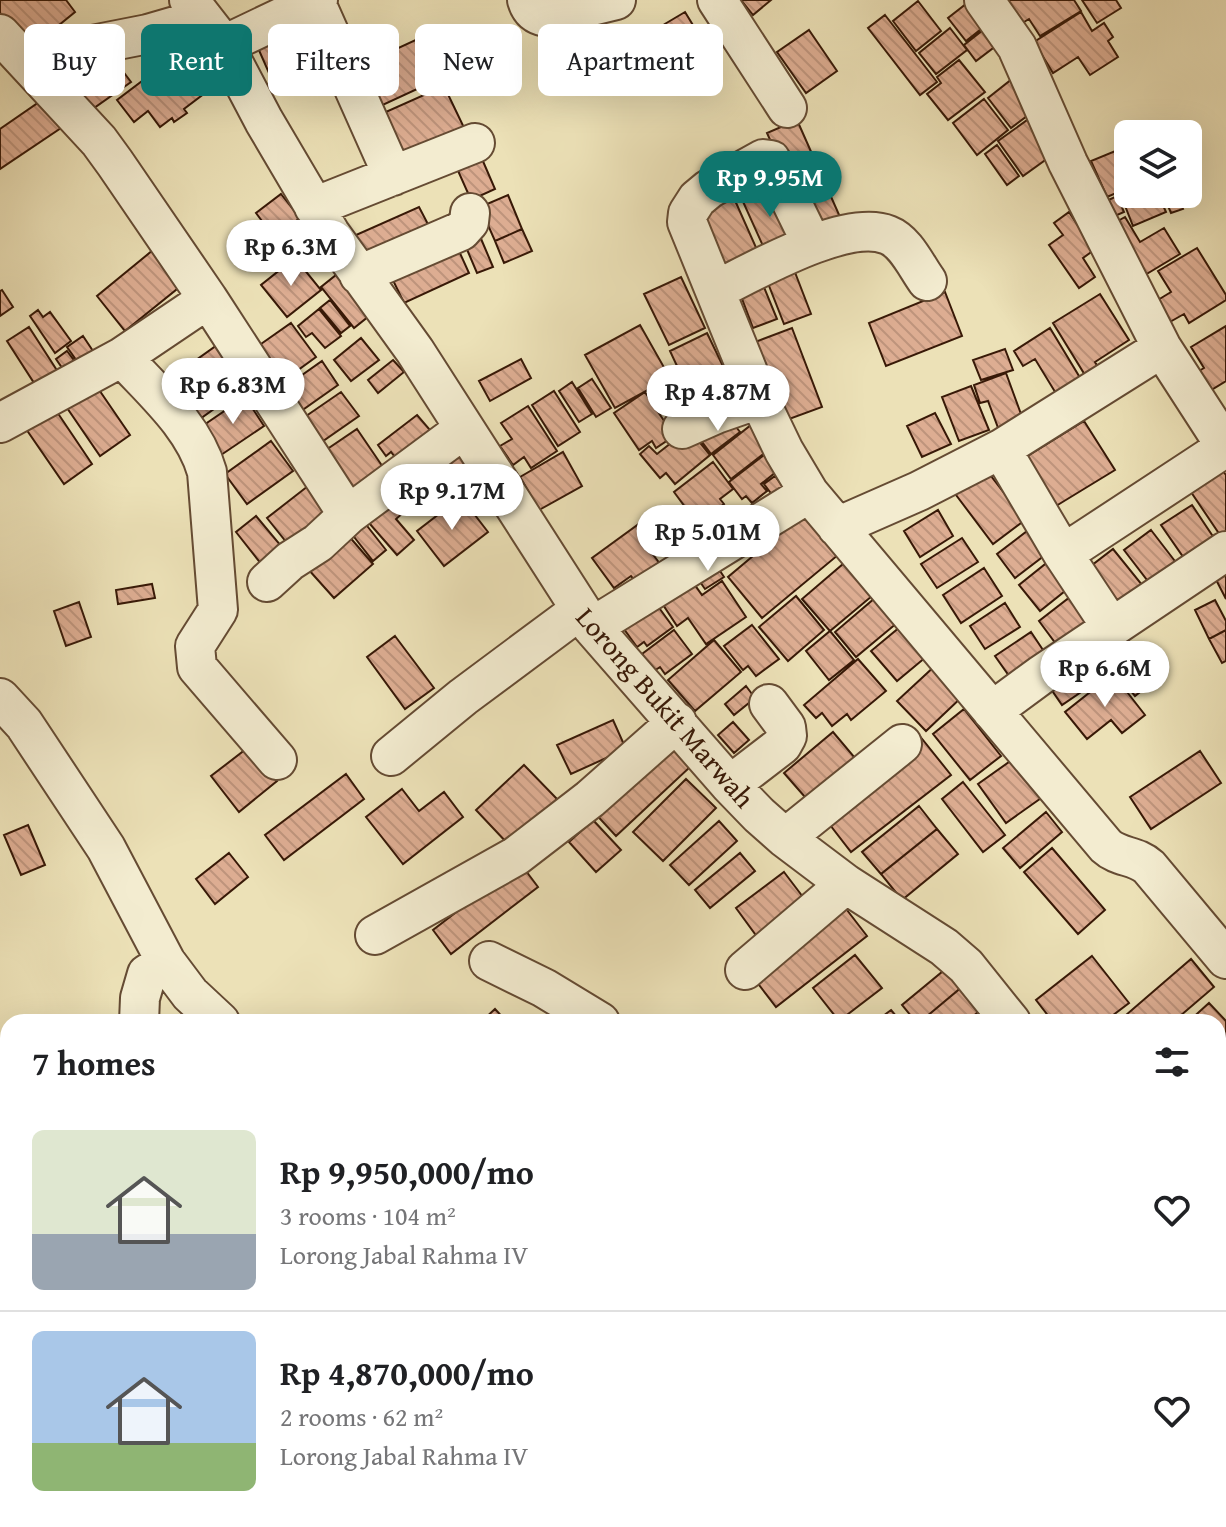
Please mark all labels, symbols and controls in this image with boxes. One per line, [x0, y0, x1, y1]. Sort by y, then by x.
chip: Buy [24, 24, 125, 96]
chip: Rent [141, 24, 252, 96]
chip: Filters [268, 24, 399, 96]
chip: New [415, 24, 522, 96]
chip: Apartment [538, 24, 723, 96]
map controls [1114, 120, 1202, 208]
button: layers [1114, 120, 1202, 208]
pin: Rp 9.95M [687, 151, 853, 219]
text: Rp 9.95M [717, 157, 823, 196]
pin: Rp 6.3M [217, 220, 365, 288]
text: Rp 6.3M [244, 226, 338, 265]
pin: Rp 6.83M [150, 358, 316, 426]
text: Rp 6.83M [180, 364, 286, 403]
pin: Rp 4.87M [635, 365, 801, 433]
text: Rp 4.87M [665, 371, 771, 410]
pin: Rp 9.17M [369, 464, 535, 532]
text: Rp 9.17M [399, 470, 505, 509]
pin: Rp 5.01M [625, 505, 791, 573]
text: Rp 5.01M [655, 511, 761, 550]
street label: Lorong Bukit Marwah [567, 598, 765, 817]
pin: Rp 6.6M [1031, 641, 1179, 709]
text: Rp 6.6M [1058, 647, 1152, 686]
text: 7 homes [32, 1038, 156, 1087]
icon: filters [1150, 1040, 1194, 1084]
text: Rp 9,950,000/mo [280, 1147, 534, 1196]
icon: home [96, 1162, 192, 1258]
icon: heart [1150, 1188, 1194, 1232]
text: 3 rooms · 104 m² [280, 1196, 456, 1235]
text: Lorong Jabal Rahma IV [280, 1235, 528, 1274]
text: Rp 4,870,000/mo [280, 1348, 534, 1397]
icon: home [96, 1363, 192, 1459]
icon: heart [1150, 1389, 1194, 1433]
text: 2 rooms · 62 m² [280, 1397, 443, 1436]
text: Lorong Jabal Rahma IV [280, 1436, 528, 1475]

